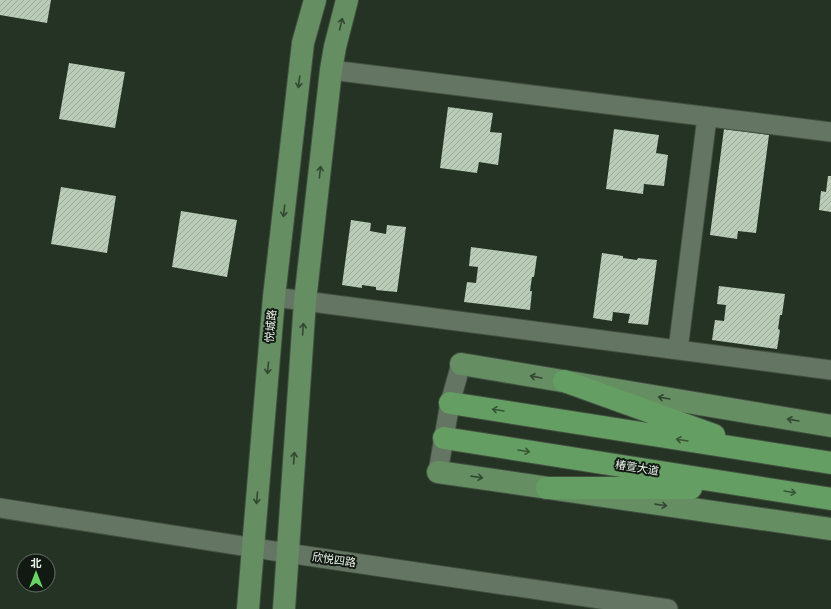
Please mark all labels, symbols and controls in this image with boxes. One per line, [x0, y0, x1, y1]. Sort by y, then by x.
one-way arrow [338, 17, 345, 30]
one-way arrow [295, 75, 302, 88]
one-way arrow [316, 166, 324, 179]
one-way arrow [280, 204, 287, 217]
street label: 悦城路 [263, 309, 279, 343]
one-way arrow [300, 323, 307, 336]
one-way arrow [264, 361, 271, 374]
one-way arrow [530, 372, 543, 380]
one-way arrow [658, 394, 671, 402]
one-way arrow [492, 406, 505, 414]
one-way arrow [786, 416, 799, 424]
one-way arrow [676, 436, 689, 444]
one-way arrow [517, 447, 530, 455]
one-way arrow [291, 452, 298, 465]
street label: 椿萱大道 [614, 458, 660, 478]
one-way arrow [470, 474, 483, 482]
one-way arrow [784, 489, 797, 497]
one-way arrow [253, 491, 260, 504]
one-way arrow [654, 501, 667, 509]
street label: 欣悦四路 [311, 551, 357, 569]
north arrow [16, 553, 56, 593]
text: 北 [31, 557, 42, 570]

